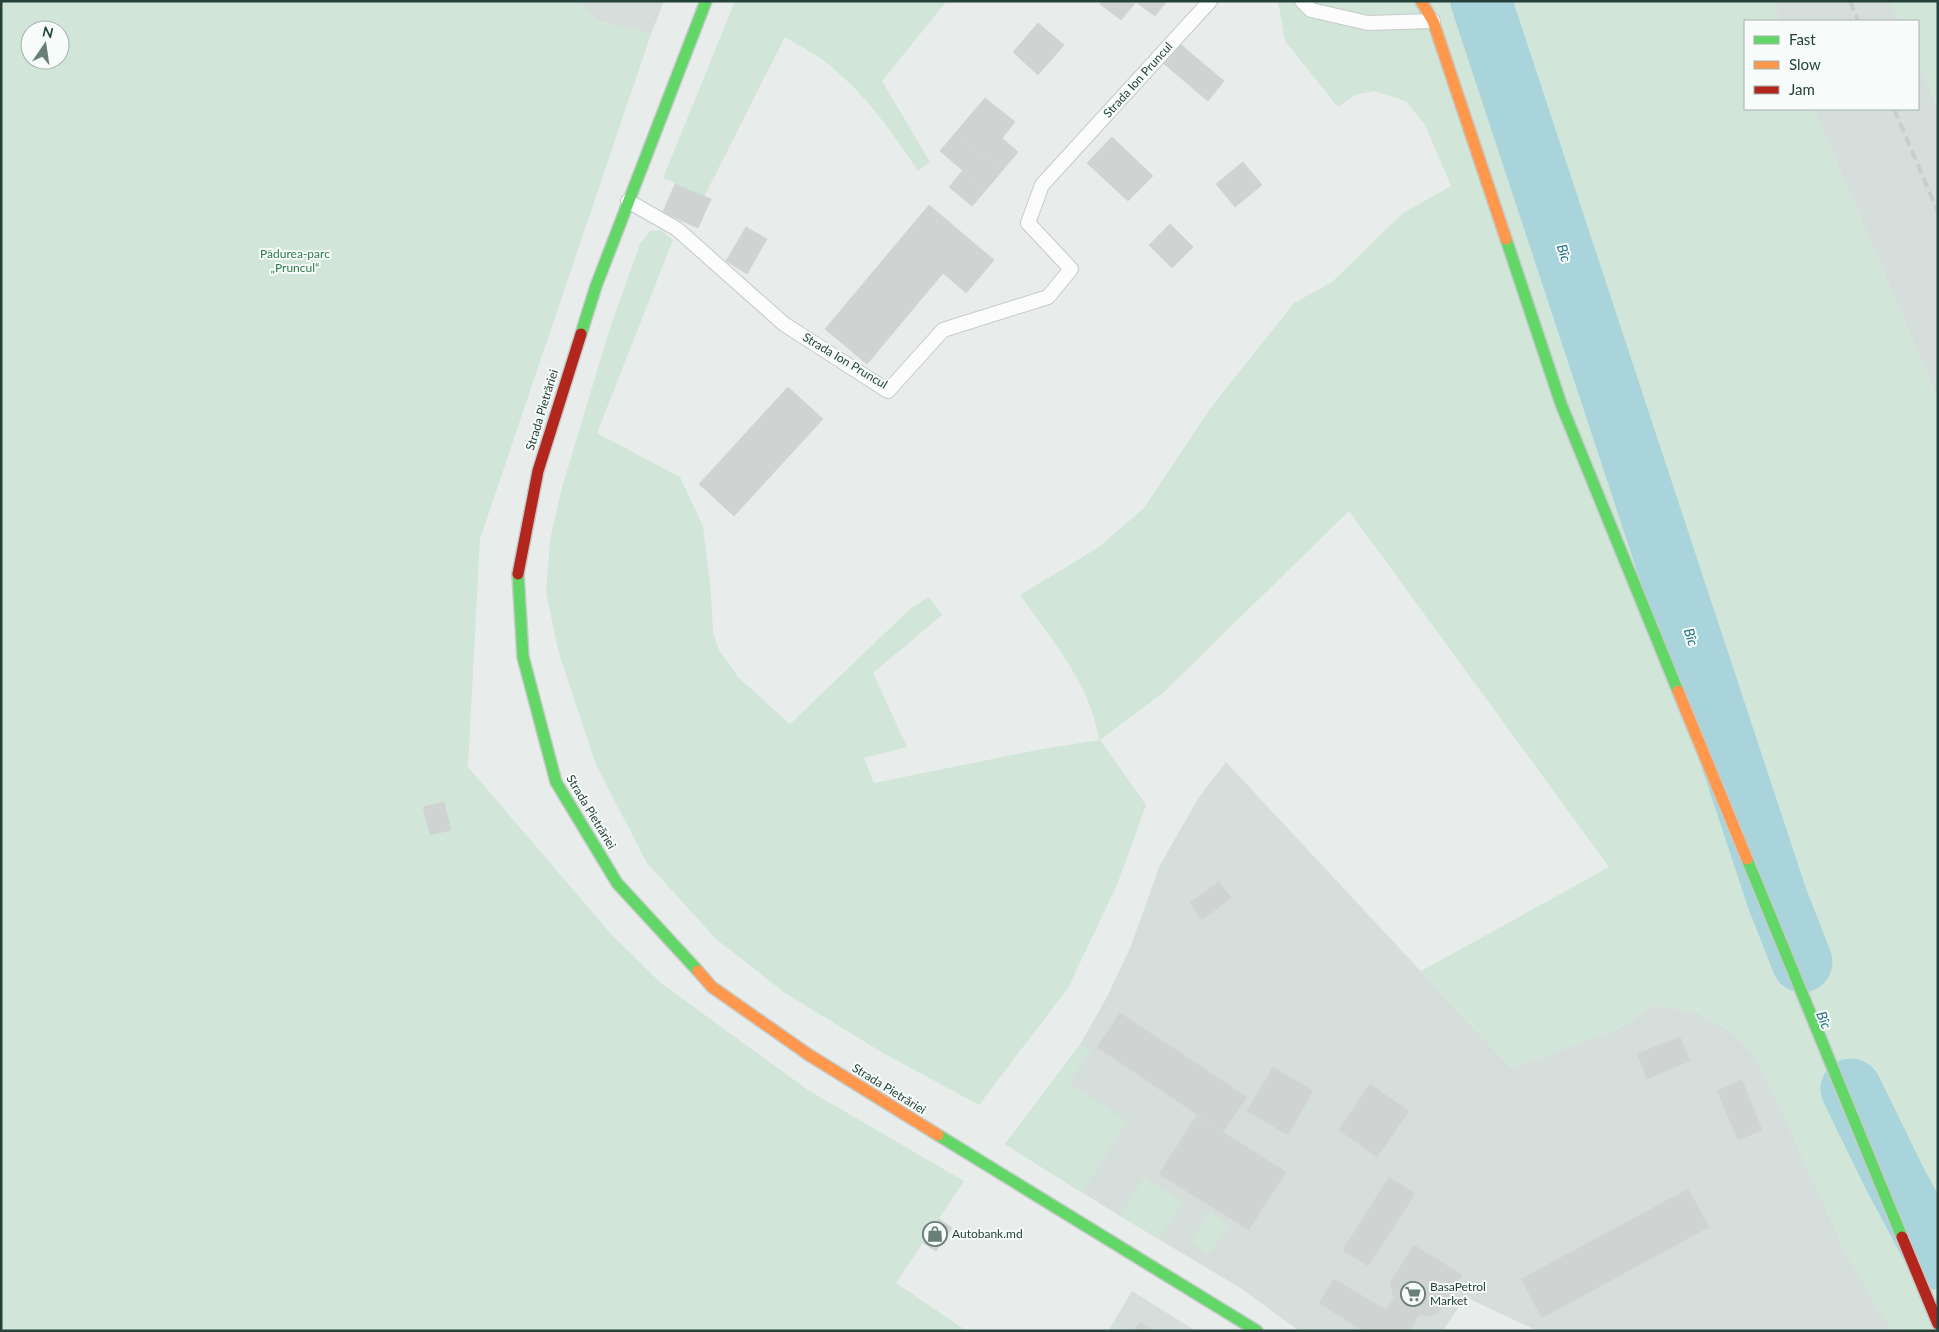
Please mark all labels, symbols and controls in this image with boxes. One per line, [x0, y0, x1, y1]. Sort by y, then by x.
north arrow [20, 20, 70, 70]
legend [1744, 20, 1919, 110]
text: N [41, 22, 55, 41]
text: Fast [1789, 30, 1816, 48]
street label: Strada Ion Pruncul [1100, 39, 1175, 121]
text: Slow [1789, 55, 1821, 73]
text: Jam [1789, 80, 1815, 98]
water label: Bîc [1554, 242, 1576, 265]
park label: Pădurea-parc „Pruncul“ [260, 246, 330, 275]
street label: Strada Ion Pruncul [800, 329, 890, 392]
street label: Strada Pietrăriei [522, 367, 561, 452]
water label: Bîc [1681, 626, 1703, 649]
street label: Strada Pietrăriei [563, 772, 620, 852]
water label: Bîc [1813, 1008, 1836, 1032]
street label: Strada Pietrăriei [850, 1060, 929, 1117]
shop icon: Autobank.md [922, 1221, 948, 1247]
place label: Autobank.md [952, 1226, 1023, 1241]
place label: BasaPetrol Market [1430, 1279, 1486, 1308]
supermarket icon: BasaPetrol Market [1400, 1281, 1426, 1307]

